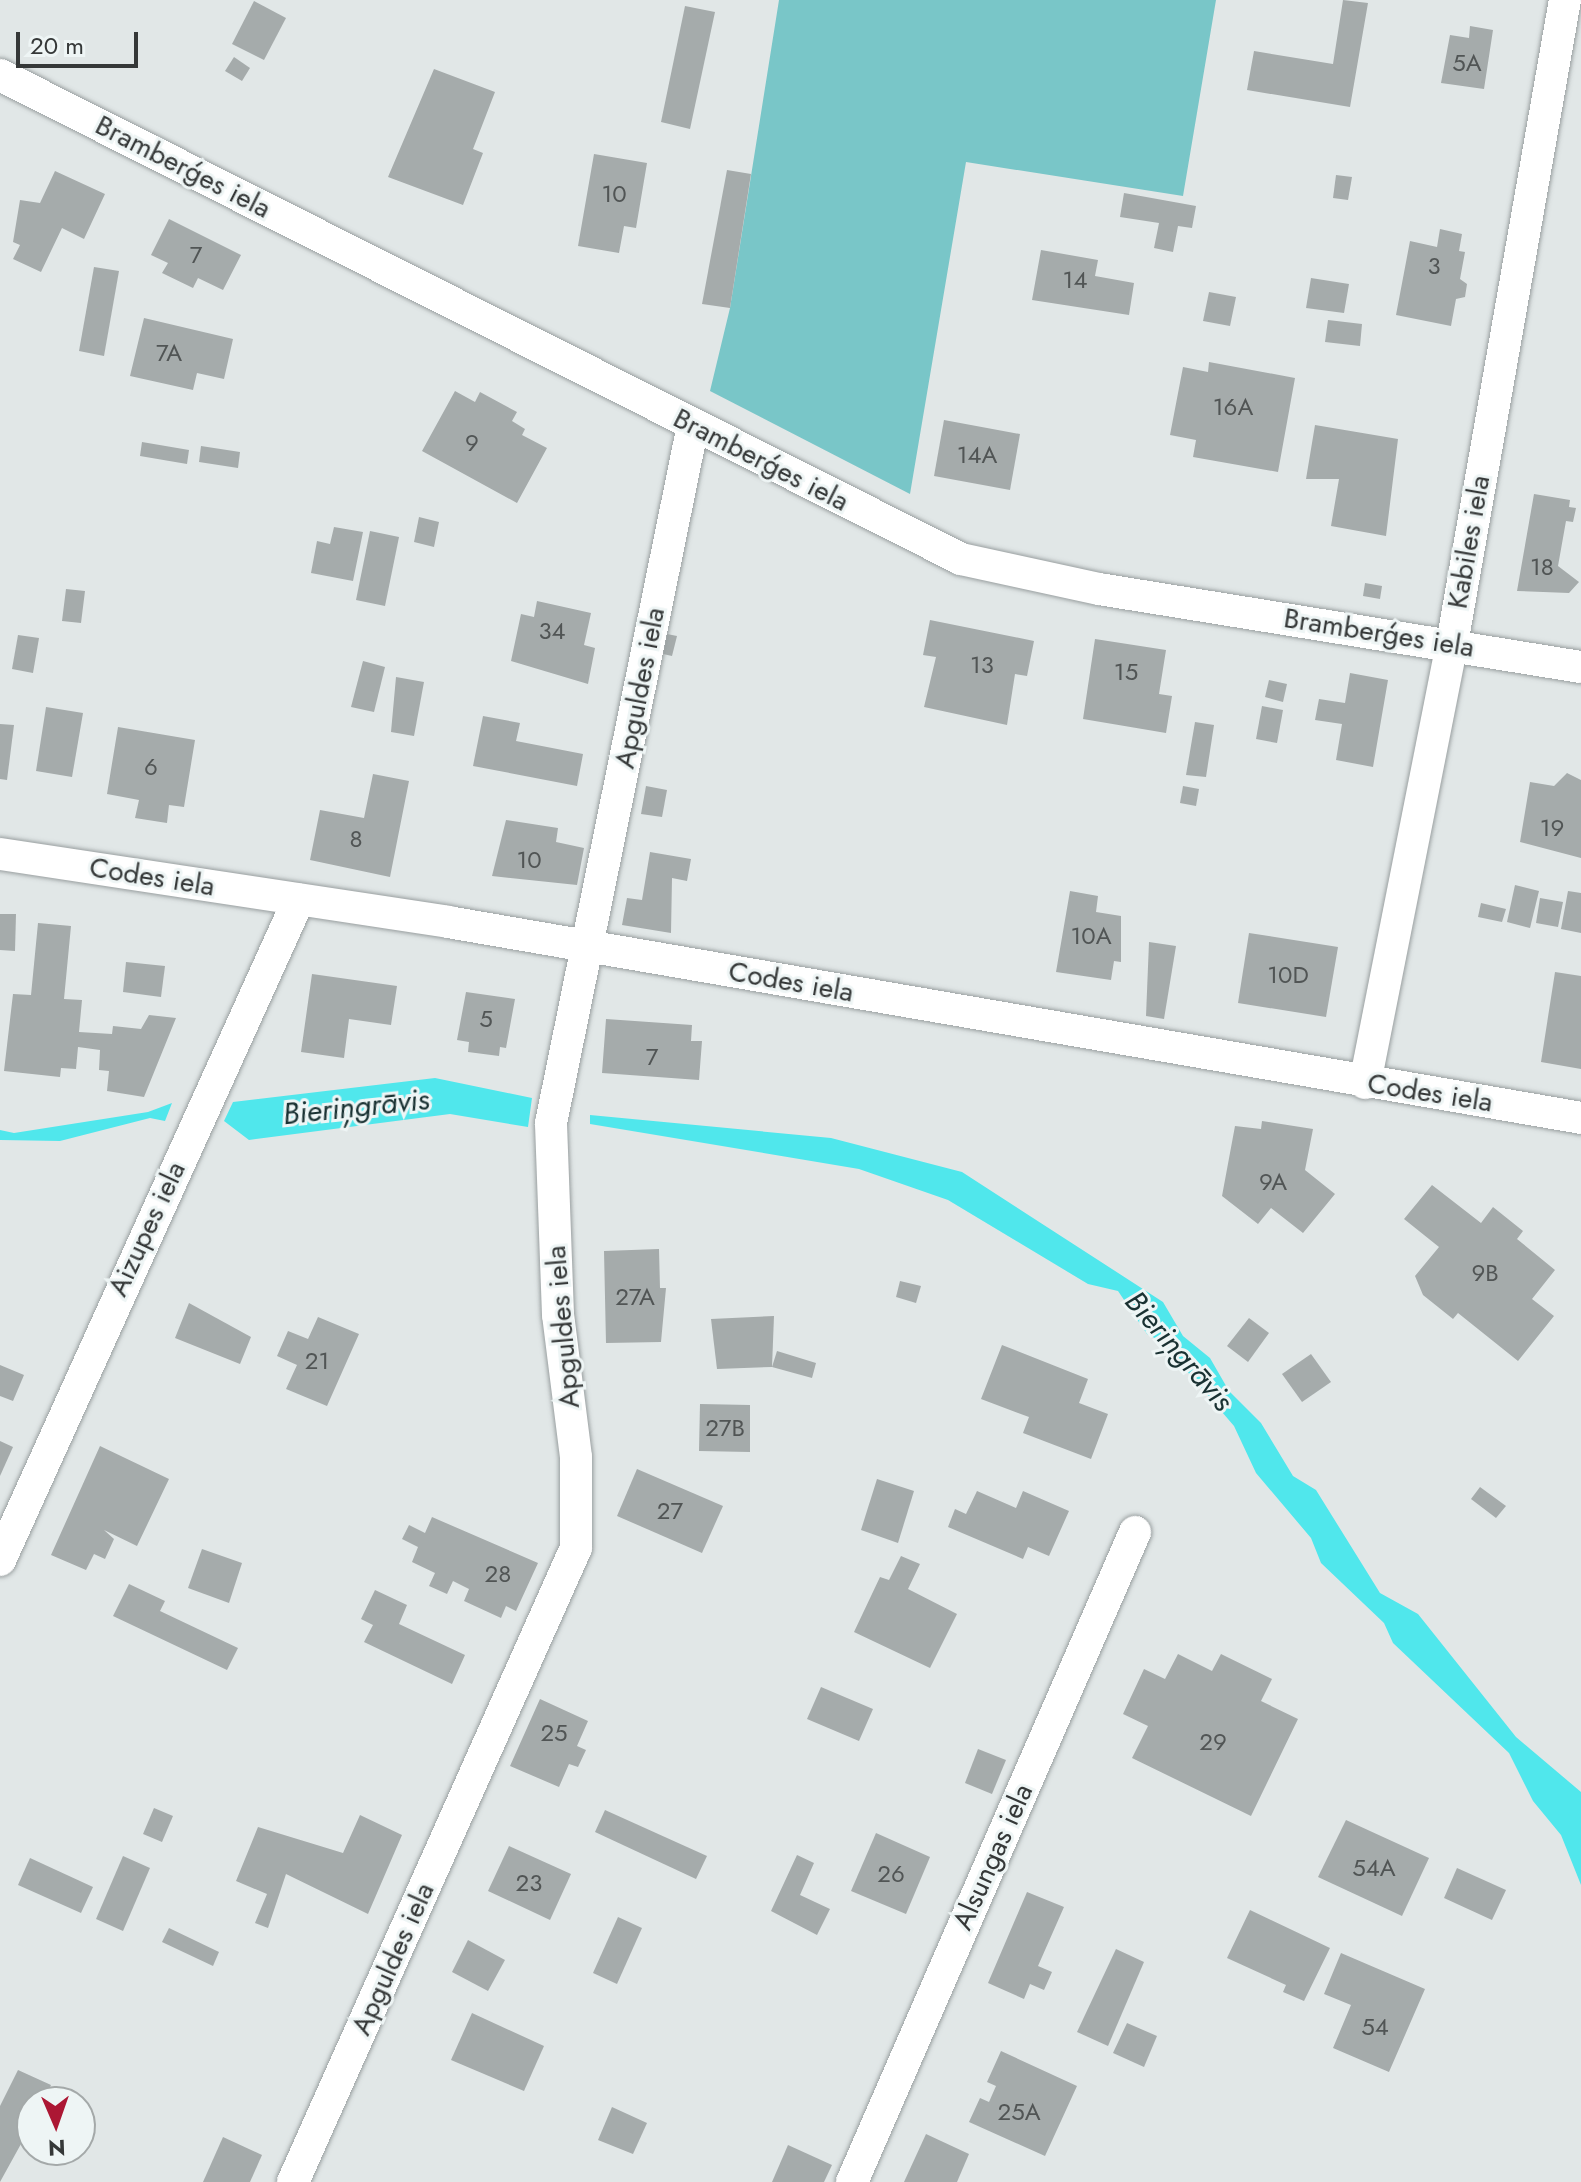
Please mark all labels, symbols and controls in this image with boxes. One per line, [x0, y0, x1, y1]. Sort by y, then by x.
scale bar [20, 16, 142, 66]
text: 20 m [30, 28, 84, 63]
house number: 5A [1452, 49, 1482, 77]
street label: Bramberģes iela [90, 108, 276, 226]
house number: 10 [601, 180, 627, 208]
house number: 7 [190, 241, 202, 269]
house number: 3 [1427, 252, 1441, 280]
house number: 14 [1063, 266, 1087, 294]
house number: 7A [156, 339, 182, 367]
house number: 16A [1213, 393, 1253, 421]
street label: Bramberģes iela [668, 401, 854, 519]
house number: 9 [465, 429, 479, 457]
house number: 14A [957, 441, 997, 469]
street label: Kabiles iela [1441, 473, 1497, 611]
house number: 18 [1530, 553, 1554, 581]
street label: Bramberģes iela [1281, 601, 1477, 665]
street label: Apguldes iela [608, 605, 672, 771]
house number: 34 [538, 617, 566, 645]
house number: 13 [970, 651, 994, 679]
house number: 15 [1114, 658, 1138, 686]
house number: 6 [144, 753, 158, 781]
house number: 19 [1540, 814, 1564, 842]
house number: 8 [349, 825, 363, 853]
house number: 10 [516, 846, 542, 874]
street label: Codes iela [87, 851, 217, 903]
house number: 10A [1070, 922, 1112, 950]
street label: Codes iela [726, 955, 856, 1009]
house number: 10D [1267, 961, 1309, 989]
house number: 5 [479, 1005, 493, 1033]
house number: 7 [646, 1043, 658, 1071]
street label: Codes iela [1365, 1067, 1495, 1119]
water label: Bieriņgrāvis [281, 1081, 431, 1133]
street label: Aizupes iela [101, 1156, 193, 1302]
house number: 9A [1259, 1168, 1287, 1196]
street label: Apguldes iela [539, 1244, 587, 1410]
house number: 9B [1471, 1259, 1499, 1287]
house number: 27A [615, 1283, 655, 1311]
water label: Bieriņgrāvis [1117, 1284, 1241, 1418]
house number: 21 [305, 1347, 329, 1375]
house number: 27B [705, 1414, 745, 1442]
house number: 27 [657, 1497, 683, 1525]
house number: 28 [485, 1560, 511, 1588]
house number: 25 [540, 1719, 568, 1747]
house number: 29 [1199, 1728, 1227, 1756]
street label: Alsungas iela [946, 1779, 1040, 1935]
house number: 54A [1352, 1854, 1396, 1882]
house number: 26 [877, 1860, 905, 1888]
house number: 23 [516, 1869, 542, 1897]
street label: Apguldes iela [344, 1878, 442, 2040]
house number: 54 [1361, 2013, 1389, 2041]
north arrow [16, 2086, 96, 2166]
house number: 25A [997, 2098, 1041, 2126]
text: N [47, 2132, 66, 2164]

